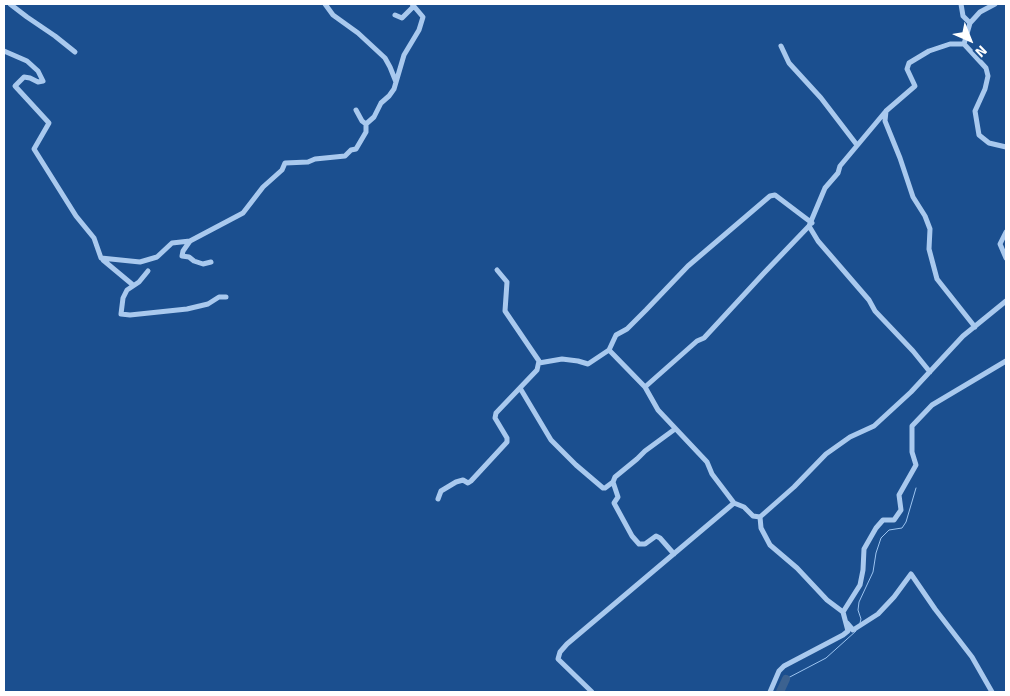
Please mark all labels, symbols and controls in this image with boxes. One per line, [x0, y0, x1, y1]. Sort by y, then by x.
north arrow [945, 15, 995, 65]
text: N [971, 42, 990, 61]

